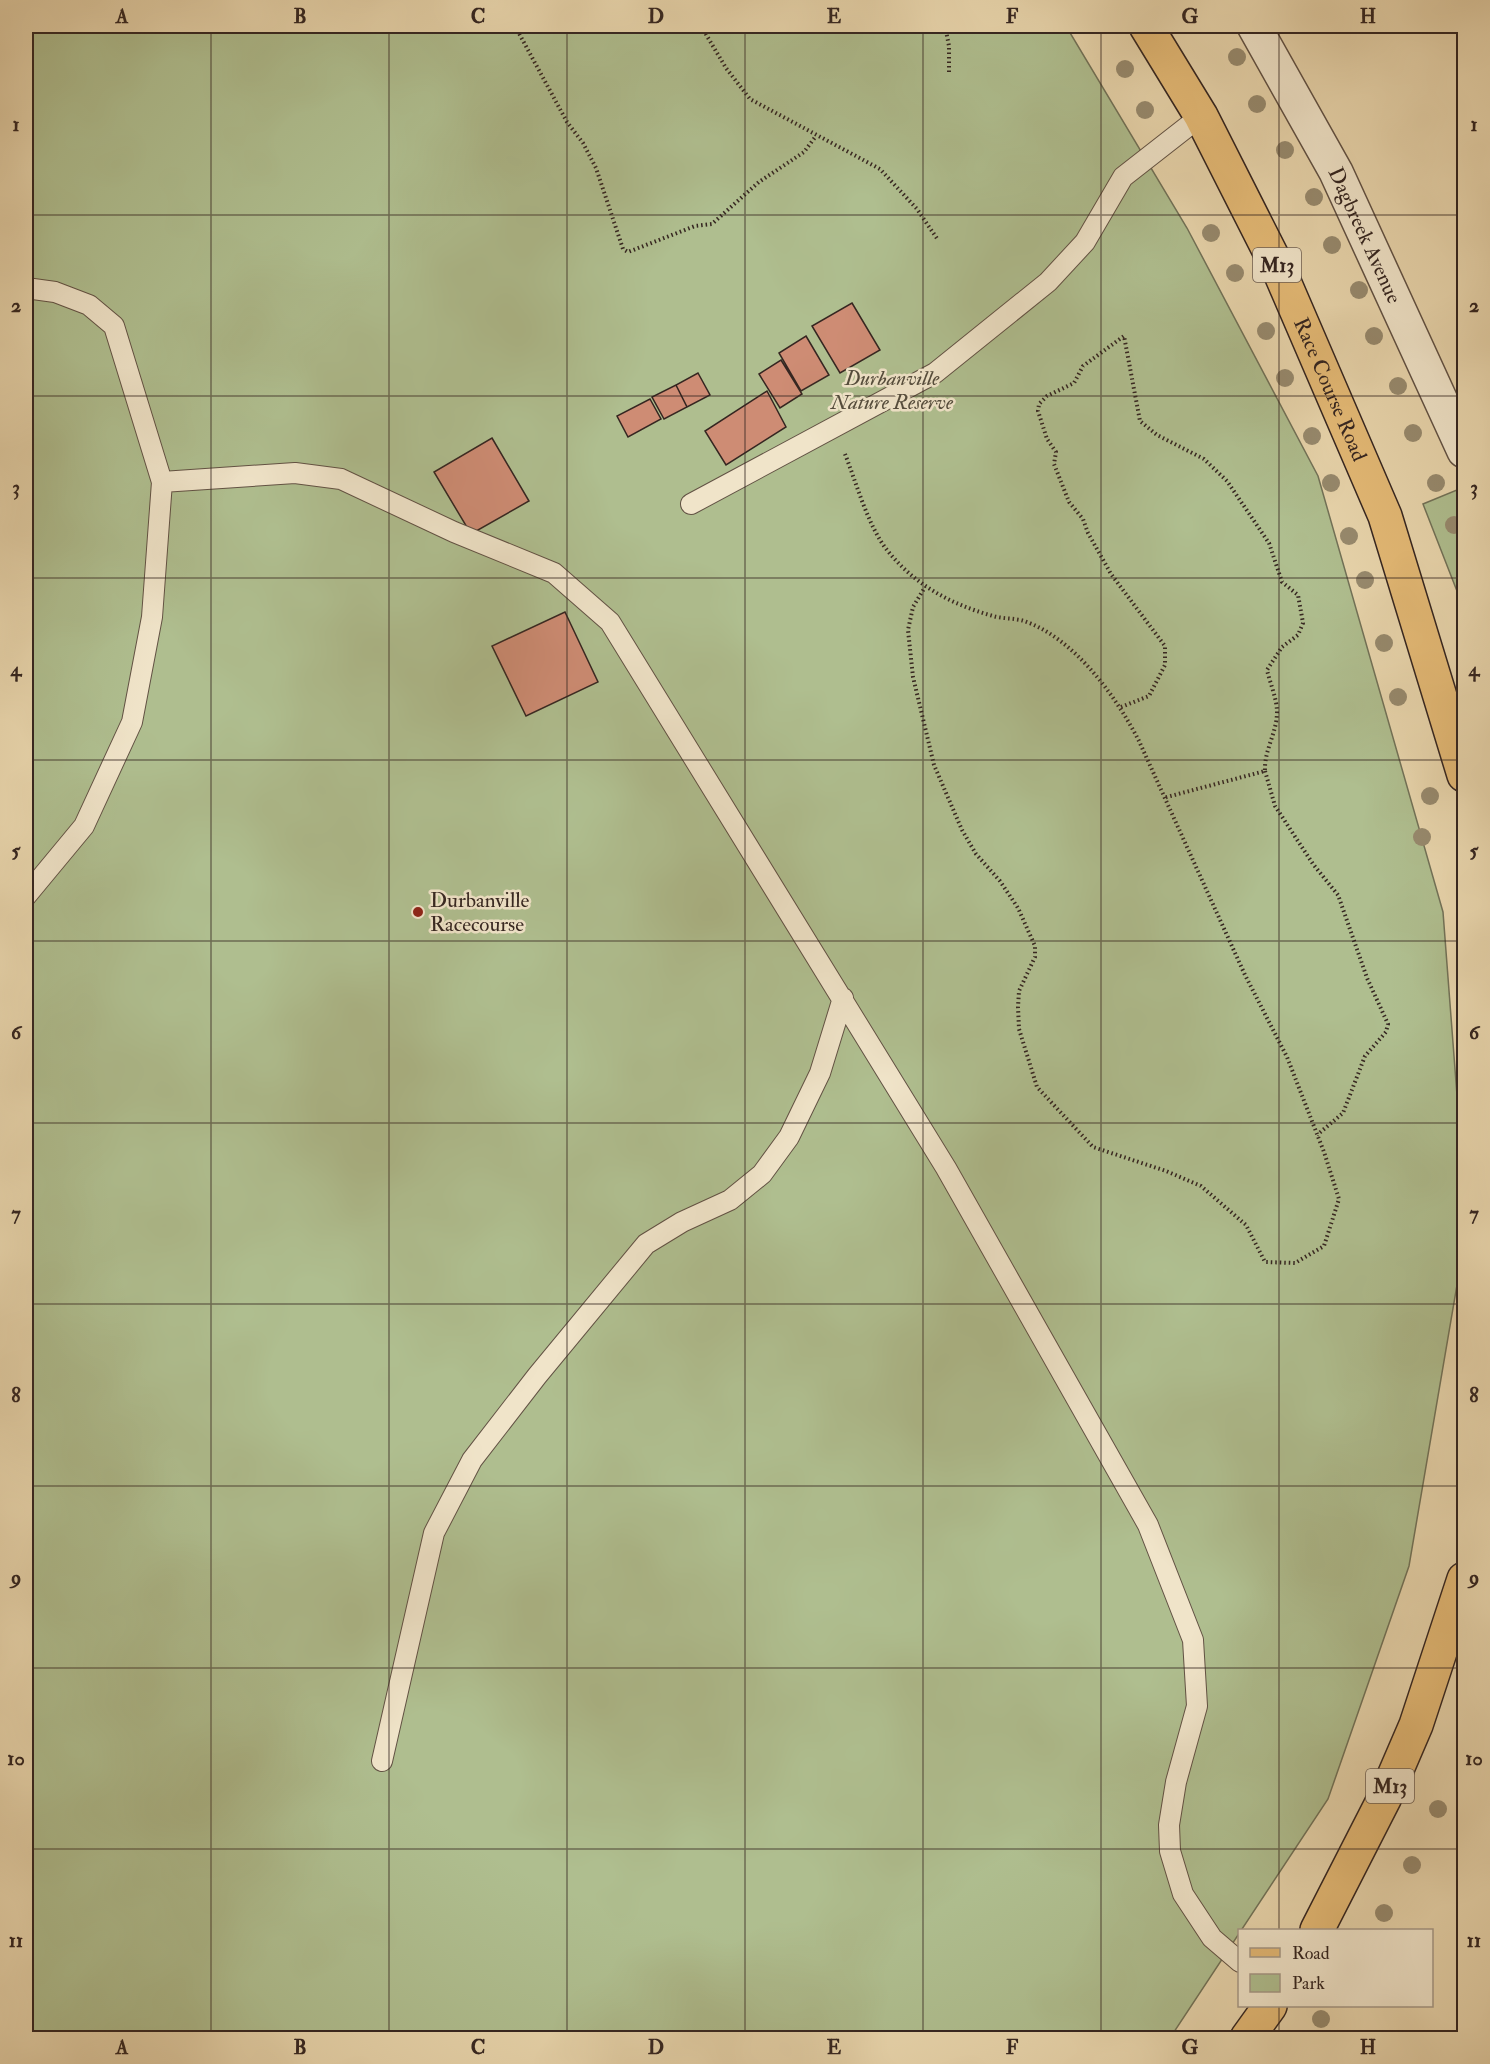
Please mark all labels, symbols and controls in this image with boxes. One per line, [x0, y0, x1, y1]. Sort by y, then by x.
text: A [115, 4, 129, 29]
text: B [293, 4, 307, 29]
text: C [471, 4, 485, 29]
text: D [648, 4, 664, 29]
text: E [827, 4, 842, 29]
text: F [1006, 4, 1019, 29]
text: G [1182, 4, 1199, 29]
text: H [1360, 4, 1376, 29]
text: 1 [12, 112, 20, 137]
text: 1 [1470, 112, 1478, 137]
street label: Dagbreek Avenue [1322, 163, 1408, 308]
road number: M13 [1253, 248, 1301, 282]
text: 2 [11, 293, 21, 318]
text: 2 [1469, 293, 1479, 318]
street label: Race Course Road [1287, 313, 1373, 466]
park label: Durbanville Nature Reserve [830, 365, 954, 416]
text: 3 [12, 475, 20, 500]
text: 3 [1470, 475, 1478, 500]
text: 4 [10, 657, 23, 682]
text: 4 [1468, 657, 1481, 682]
text: 5 [12, 838, 22, 863]
text: 5 [1470, 838, 1480, 863]
place label: Durbanville Racecourse [430, 887, 530, 938]
marker: Durbanville Racecourse [411, 905, 425, 919]
text: 6 [11, 1020, 23, 1045]
text: 6 [1469, 1020, 1481, 1045]
text: 7 [11, 1201, 21, 1226]
text: 7 [1469, 1201, 1479, 1226]
text: 8 [11, 1383, 21, 1408]
text: 8 [1469, 1383, 1479, 1408]
text: 9 [9, 1565, 21, 1590]
text: 9 [1467, 1565, 1479, 1590]
text: 10 [7, 1746, 25, 1771]
text: 10 [1465, 1746, 1483, 1771]
road number: M13 [1366, 1769, 1414, 1803]
text: 11 [9, 1928, 23, 1953]
text: 11 [1467, 1928, 1481, 1953]
legend [1238, 1929, 1433, 2007]
text: Road [1292, 1942, 1330, 1965]
text: Park [1292, 1972, 1325, 1995]
text: A [115, 2035, 129, 2060]
text: B [293, 2035, 307, 2060]
text: C [471, 2035, 485, 2060]
text: D [648, 2035, 664, 2060]
text: E [827, 2035, 842, 2060]
text: F [1006, 2035, 1019, 2060]
text: G [1182, 2035, 1199, 2060]
text: H [1360, 2035, 1376, 2060]

